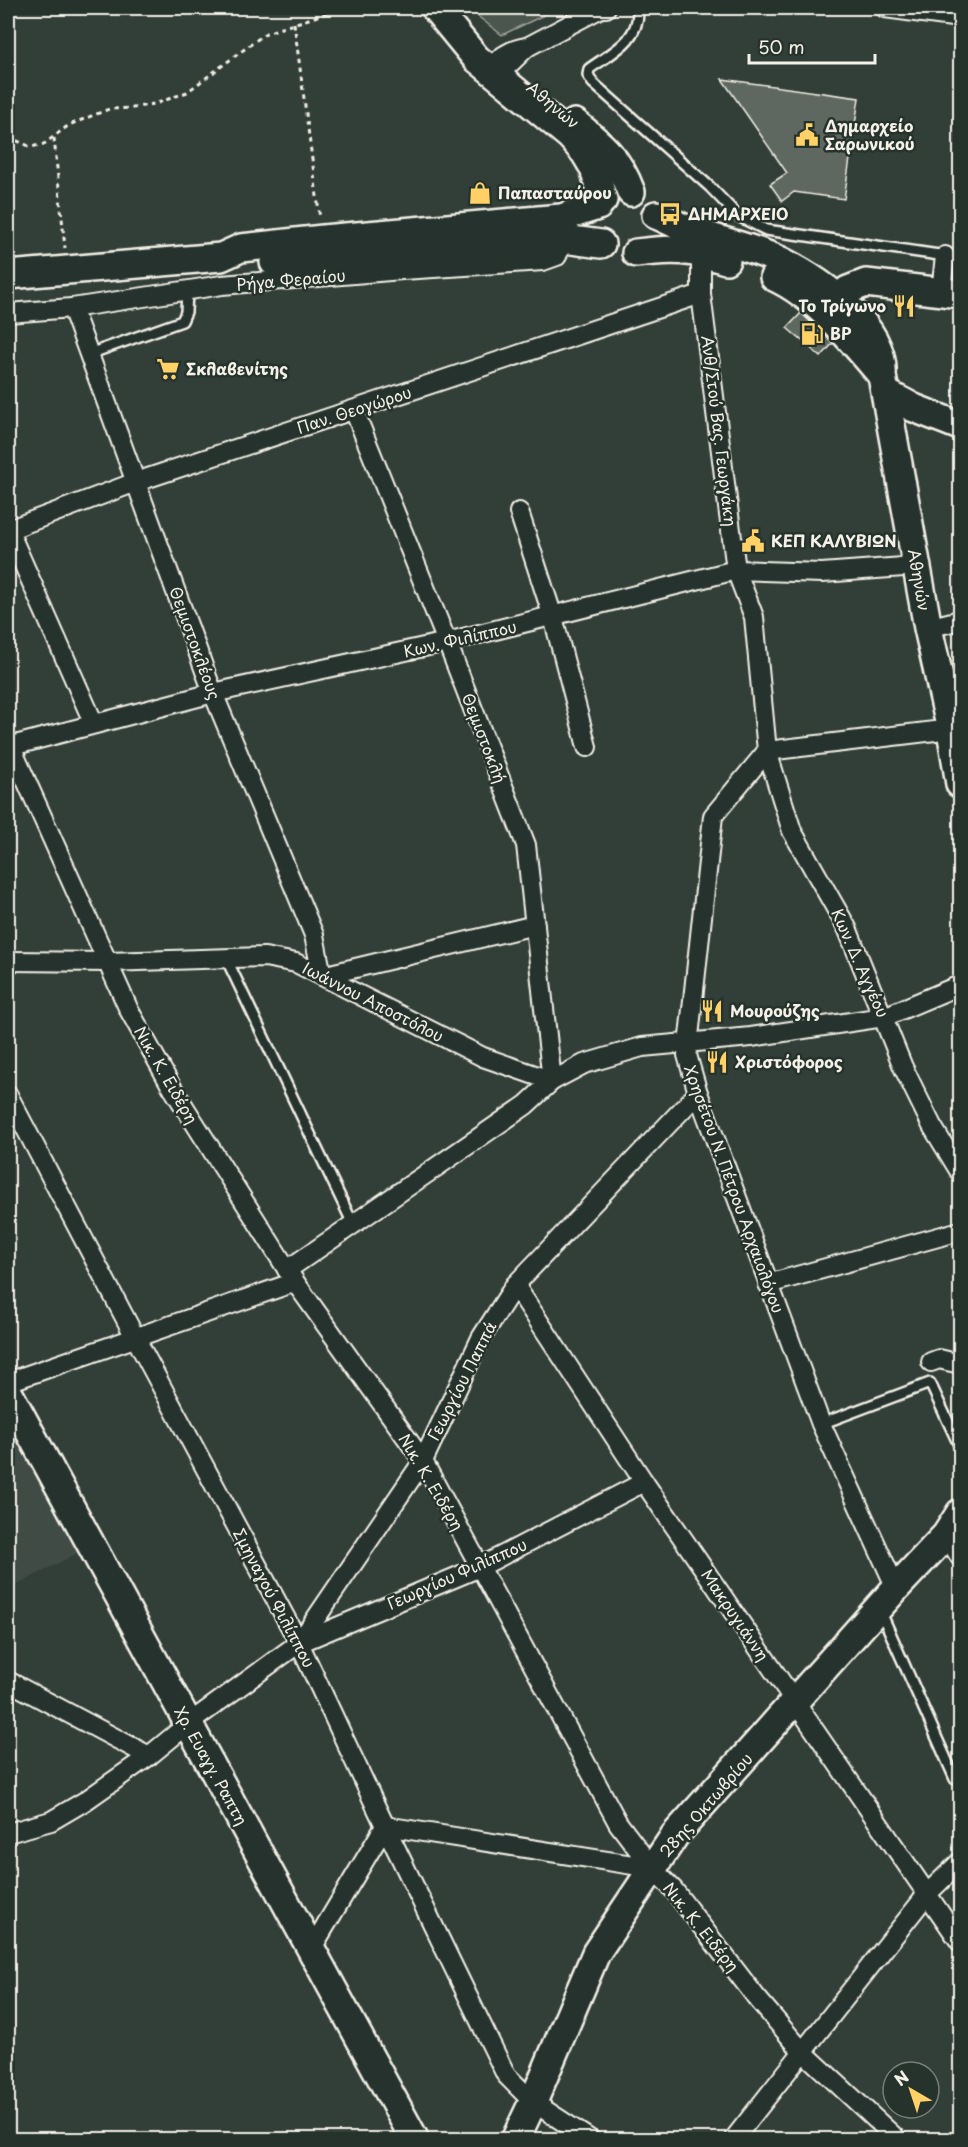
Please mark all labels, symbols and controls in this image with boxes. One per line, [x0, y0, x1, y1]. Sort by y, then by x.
scale bar [749, 27, 875, 65]
text: 50 m [758, 33, 805, 60]
street label: Αθηνών [522, 75, 585, 133]
place label: Δημαρχείο Σαρωνικού [825, 113, 915, 155]
public building icon: Δημαρχείο Σαρωνικού [794, 122, 820, 148]
shop icon: Παπασταύρου [467, 180, 493, 206]
place label: Παπασταύρου [498, 180, 612, 204]
bus stop icon: ΔΗΜΑΡΧΕΙΟ [657, 201, 683, 227]
place label: ΔΗΜΑΡΧΕΙΟ [688, 201, 789, 225]
street label: Ρήγα Φεραίου [235, 262, 347, 296]
place label: Το Τρίγωνο [798, 293, 887, 317]
restaurant icon: Το Τρίγωνο [891, 293, 917, 319]
fuel station icon: BP [799, 321, 825, 347]
place label: BP [830, 321, 852, 345]
street label: Ανθ/Στού Βας. Γεωργάκη [696, 334, 744, 528]
supermarket icon: Σκλαβενίτης [155, 356, 181, 382]
place label: Σκλαβενίτης [186, 356, 288, 380]
street label: Παν. Θεογώρου [293, 379, 414, 439]
public building icon: ΚΕΠ ΚΑΛΥΒΙΩΝ [740, 528, 766, 554]
place label: ΚΕΠ ΚΑΛΥΒΙΩΝ [771, 528, 896, 552]
street label: Αθηνών [903, 547, 937, 613]
street label: Θεμιστοκλέους [164, 583, 228, 703]
street label: Κων. Φιλίππου [401, 613, 519, 663]
street label: Θεμιστοκλή [457, 689, 513, 786]
street label: Κων. Δ. Αγγέου [826, 904, 896, 1021]
street label: Ιωάννου Αποστόλου [299, 955, 448, 1047]
restaurant icon: Μουρούζης [699, 998, 725, 1024]
place label: Μουρούζης [730, 998, 820, 1022]
street label: Νικ. Κ. Ειδέρη [129, 1021, 205, 1128]
restaurant icon: Χριστόφορος [704, 1049, 730, 1075]
place label: Χριστόφορος [735, 1049, 843, 1073]
street label: Χρησέτου Ν. Πέτρου Αρχαιολόγου [679, 1061, 791, 1316]
street label: Γεωργίου Παππά [421, 1316, 502, 1444]
street label: Νικ. Κ. Ειδέρη [393, 1428, 470, 1535]
street label: Σμηναγού Φιλίππου [228, 1524, 322, 1671]
street label: Γεωργίου Φιλίππου [383, 1531, 530, 1615]
street label: Μακρυγιάννη [696, 1564, 776, 1665]
street label: Χρ. Ευαγγ. Ραπτη [169, 1702, 254, 1829]
street label: 28ης Οκτωβρίου [653, 1747, 757, 1862]
street label: Νικ. Κ. Ειδέρη [658, 1876, 746, 1976]
north arrow [881, 2060, 941, 2120]
text: N [888, 2064, 913, 2091]

